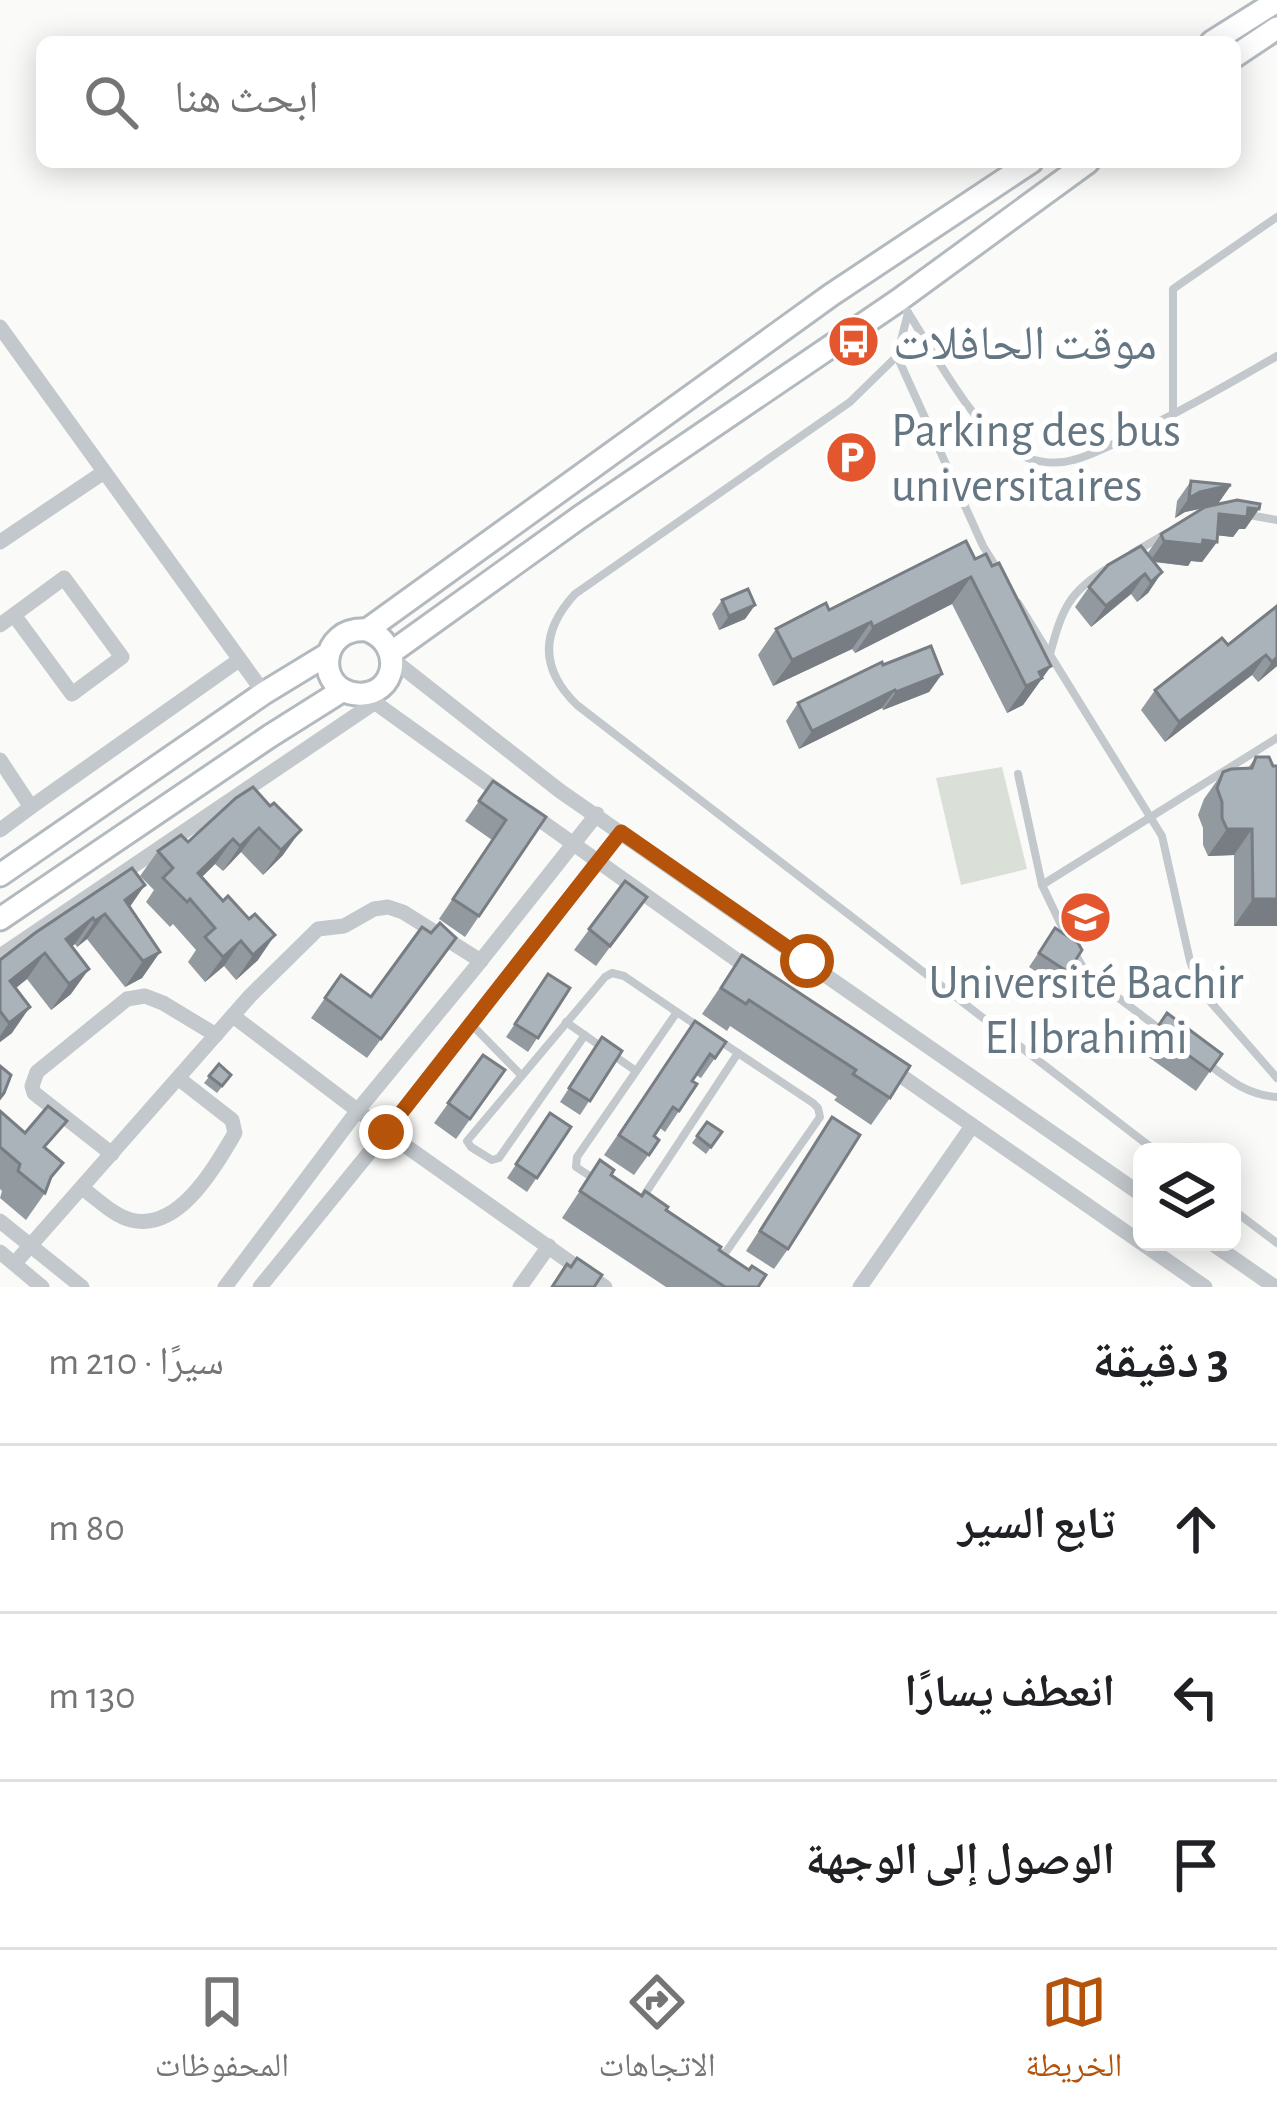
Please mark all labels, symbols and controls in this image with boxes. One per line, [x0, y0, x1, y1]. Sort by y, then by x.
search box [36, 36, 1241, 168]
icon: search [78, 69, 144, 135]
text: ابحث هنا [174, 76, 319, 121]
bus stop icon: موقت الحافلات [826, 314, 882, 370]
place label: موقت الحافلات [893, 321, 1157, 369]
place label: Parking des bus universitaires [891, 408, 1181, 511]
parking icon: Parking des bus universitaires [824, 429, 880, 485]
school or university icon: Université Bachir El Ibrahimi [1058, 890, 1114, 946]
route start [780, 934, 834, 988]
place label: Université Bachir El Ibrahimi [928, 960, 1244, 1063]
route end [359, 1105, 413, 1159]
map controls [1133, 1143, 1241, 1251]
button: layers [1133, 1143, 1241, 1251]
text: 3 دقيقة [1092, 1336, 1229, 1387]
text: سيرًا · 210 m [48, 1343, 224, 1382]
icon: ahead [1163, 1496, 1229, 1562]
text: تابع السير [958, 1502, 1115, 1547]
text: 80 m [48, 1509, 125, 1548]
icon: left [1163, 1664, 1229, 1730]
text: انعطف يسارًا [904, 1670, 1115, 1715]
text: 130 m [48, 1677, 136, 1716]
icon: arrive [1163, 1832, 1229, 1898]
text: الوصول إلى الوجهة [805, 1838, 1115, 1883]
tab: المحفوظات [155, 1969, 289, 2097]
tab: الاتجاهات [598, 1969, 716, 2097]
tab: الخريطة [1025, 1969, 1122, 2097]

